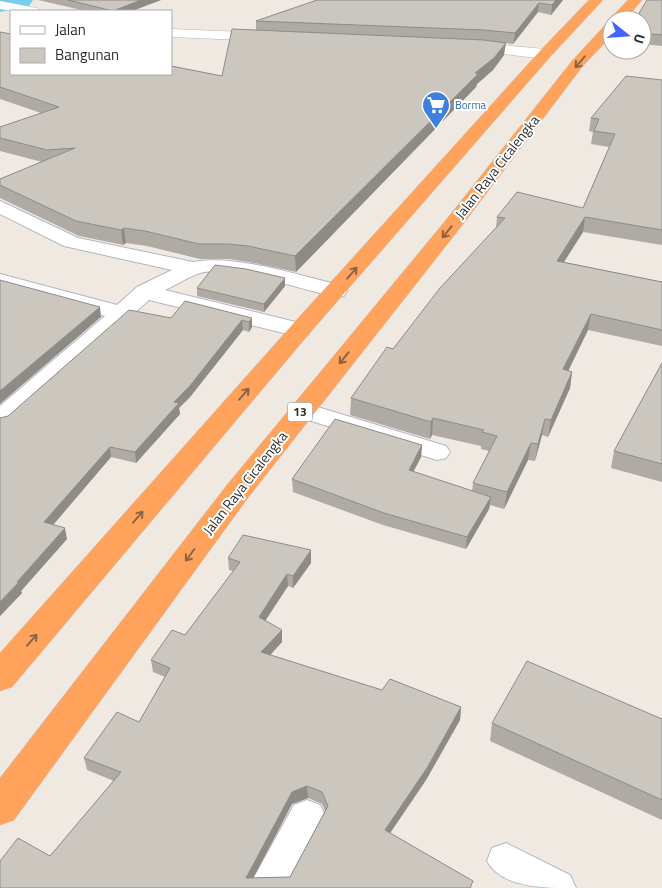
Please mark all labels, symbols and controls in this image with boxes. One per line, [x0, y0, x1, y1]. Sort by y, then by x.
legend [10, 10, 172, 75]
north arrow [602, 10, 652, 60]
text: Jalan [55, 18, 86, 41]
text: U [629, 31, 651, 46]
text: Bangunan [55, 43, 119, 66]
one-way arrow [574, 56, 585, 69]
supermarket icon: Borma [421, 90, 451, 129]
place label: Borma [455, 97, 487, 113]
street label: Jalan Raya Cicalengka [449, 110, 544, 223]
one-way arrow [441, 225, 452, 238]
one-way arrow [346, 266, 358, 279]
one-way arrow [339, 351, 350, 364]
one-way arrow [239, 388, 250, 401]
road number: 13 [288, 402, 312, 422]
street label: Jalan Raya Cicalengka [197, 426, 292, 539]
one-way arrow [132, 511, 144, 524]
one-way arrow [185, 548, 196, 561]
one-way arrow [26, 634, 38, 647]

